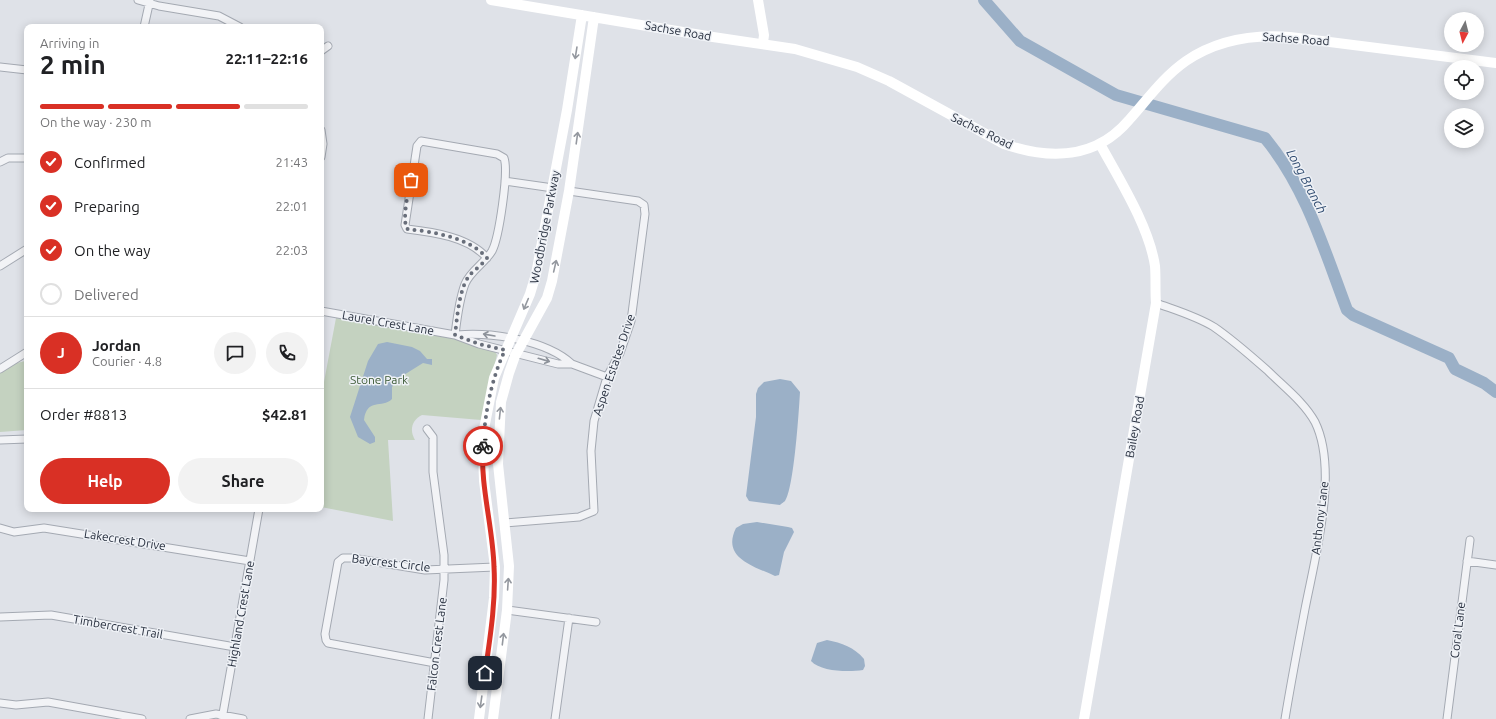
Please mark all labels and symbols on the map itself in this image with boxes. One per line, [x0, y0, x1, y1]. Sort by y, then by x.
north arrow [1444, 12, 1484, 52]
street label: Sachse Road [644, 18, 712, 43]
street label: Sachse Road [1262, 30, 1330, 47]
one-way arrow [572, 46, 580, 59]
street label: Sachse Road [949, 110, 1015, 151]
one-way arrow [573, 132, 581, 145]
water label: Long Branch [1284, 147, 1330, 215]
pin [394, 163, 428, 197]
street label: Woodbridge Parkway [527, 169, 562, 285]
one-way arrow [552, 260, 560, 273]
one-way arrow [522, 297, 530, 309]
street label: Laurel Crest Lane [341, 308, 435, 337]
street label: Aspen Estates Drive [590, 312, 637, 417]
one-way arrow [483, 331, 496, 339]
one-way arrow [538, 357, 551, 364]
park label: Stone Park [350, 373, 408, 386]
street label: Bailey Road [1123, 395, 1146, 459]
one-way arrow [497, 407, 504, 420]
courier [463, 426, 503, 466]
street label: Anthony Lane [1309, 480, 1330, 556]
street label: Lakecrest Drive [83, 527, 167, 552]
street label: Baycrest Circle [351, 551, 431, 574]
street label: Highland Crest Lane [225, 560, 256, 668]
one-way arrow [505, 578, 512, 591]
street label: Falcon Crest Lane [424, 596, 449, 692]
street label: Coral Lane [1448, 601, 1467, 659]
street label: Timbercrest Trail [72, 612, 164, 641]
one-way arrow [499, 633, 507, 646]
pin [468, 656, 502, 690]
one-way arrow [477, 695, 485, 708]

